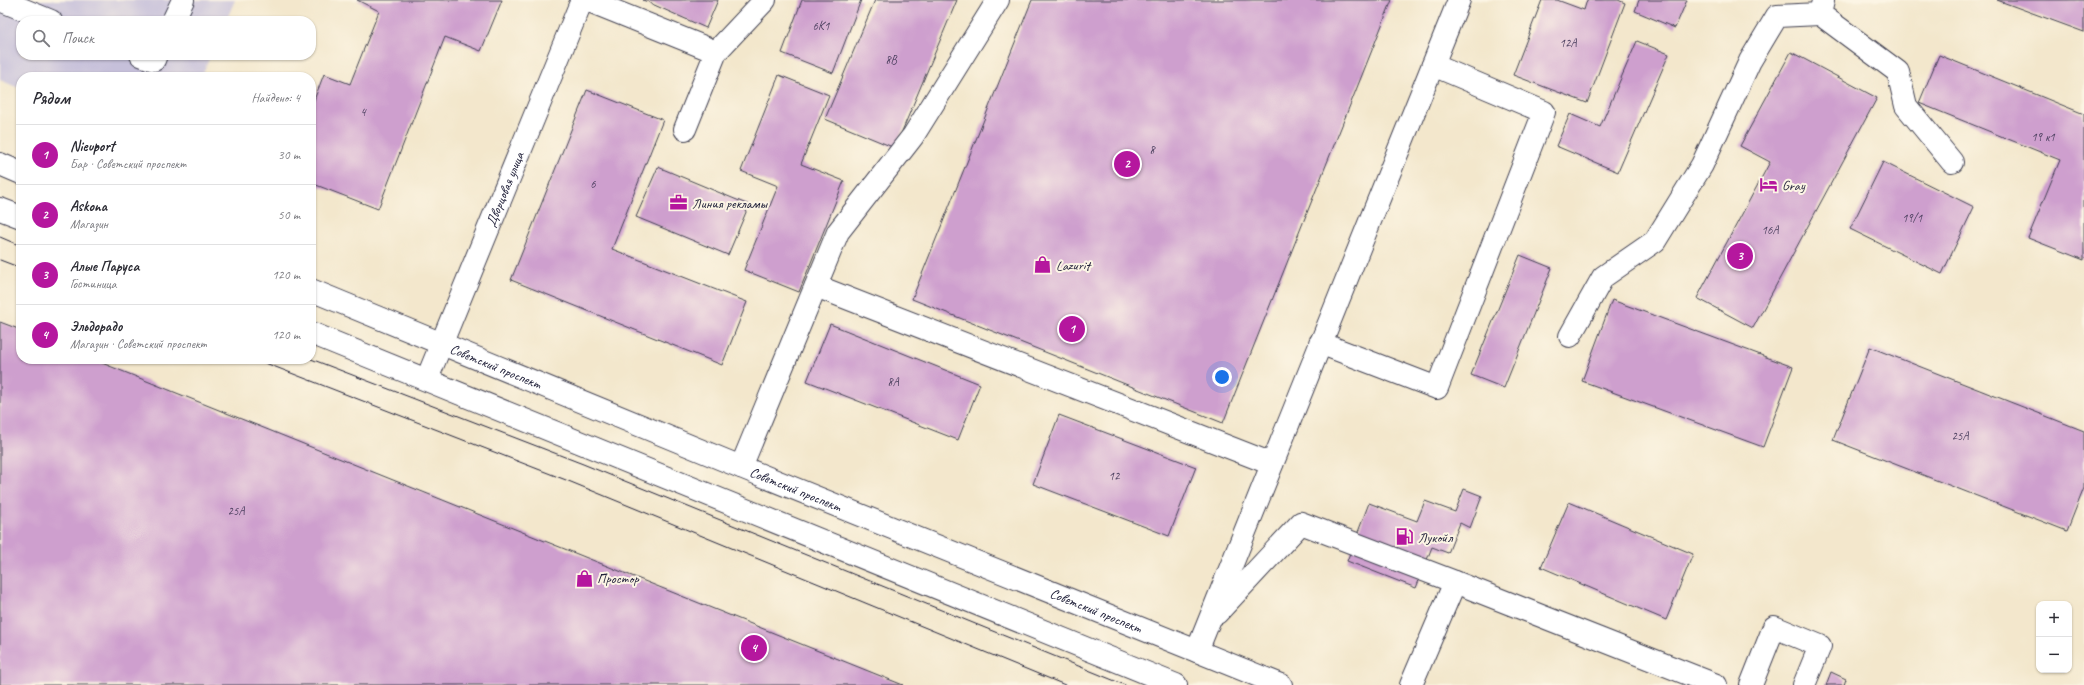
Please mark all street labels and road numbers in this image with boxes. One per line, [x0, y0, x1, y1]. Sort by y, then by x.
street label: Дворцовая улица [482, 149, 528, 229]
street label: Советский проспект [447, 340, 545, 393]
street label: Советский проспект [747, 463, 845, 516]
street label: Советский проспект [1048, 585, 1145, 637]

